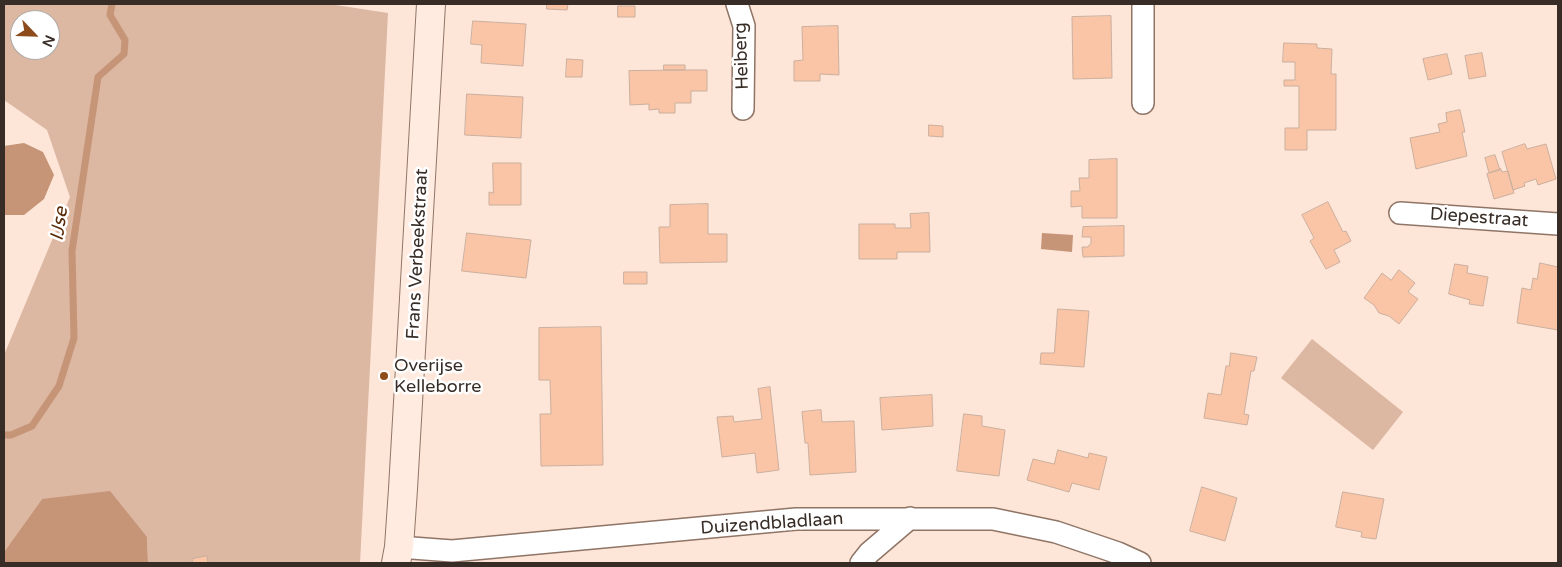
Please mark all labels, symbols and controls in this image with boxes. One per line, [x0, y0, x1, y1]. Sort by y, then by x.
north arrow [10, 10, 60, 60]
street label: Heiberg [730, 22, 754, 90]
text: N [38, 32, 58, 49]
street label: Frans Verbeekstraat [403, 168, 433, 340]
street label: Diepestraat [1429, 204, 1529, 232]
water label: IJse [46, 206, 74, 242]
place label: Overijse Kelleborre [394, 355, 481, 398]
marker: Overijse Kelleborre [378, 370, 390, 382]
street label: Duizendbladlaan [700, 508, 844, 540]

